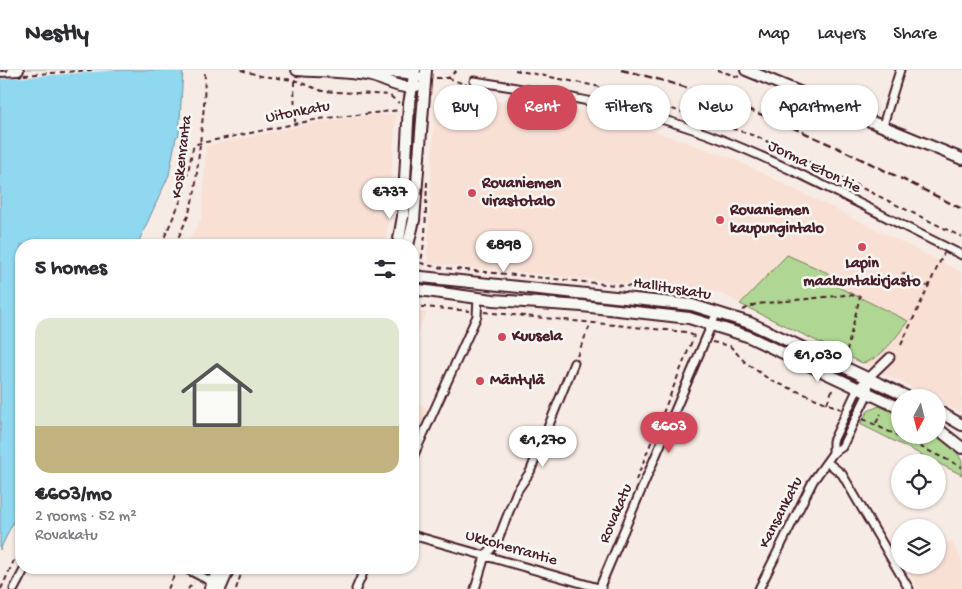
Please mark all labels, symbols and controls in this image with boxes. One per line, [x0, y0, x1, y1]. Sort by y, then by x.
text: Nestly [25, 20, 89, 49]
text: Map [758, 24, 790, 45]
text: Layers [818, 24, 865, 45]
text: Share [893, 24, 937, 45]
chip: Buy [434, 85, 497, 130]
chip: Rent [507, 85, 577, 130]
chip: Filters [587, 85, 670, 130]
chip: New [680, 85, 751, 130]
chip: Apartment [761, 85, 878, 130]
street label: Uitonkatu [264, 97, 332, 129]
street label: Koskenranta [168, 113, 198, 200]
street label: Jorma Eton tie [764, 137, 864, 199]
place label: Rovaniemen virastotalo [481, 175, 562, 212]
pin: €737 [360, 178, 420, 220]
text: €737 [373, 184, 407, 203]
marker: Rovaniemen virastotalo [466, 187, 478, 199]
place label: Rovaniemen kaupungintalo [729, 202, 825, 239]
marker: Rovaniemen kaupungintalo [714, 214, 726, 226]
pin: €898 [474, 230, 534, 273]
text: €898 [486, 237, 522, 256]
marker: Lapin maakuntakirjasto [856, 241, 868, 253]
icon: filters [371, 255, 399, 283]
place label: Lapin maakuntakirjasto [803, 255, 921, 292]
text: 5 homes [35, 257, 107, 282]
street label: Hallituskatu [632, 274, 713, 306]
place label: Kuusela [511, 328, 564, 347]
marker: Kuusela [496, 331, 508, 343]
pin: €1,030 [777, 340, 859, 383]
text: €1,030 [794, 347, 842, 366]
icon: home [172, 350, 262, 440]
place label: Mäntylä [490, 372, 546, 391]
marker: Mäntylä [474, 375, 486, 387]
north arrow [891, 389, 946, 444]
map controls [891, 389, 946, 574]
pin: €603 [639, 412, 699, 454]
text: €603 [651, 418, 687, 437]
pin: €1,270 [502, 426, 584, 468]
text: €1,270 [520, 432, 566, 451]
button: locate [891, 454, 946, 509]
street label: Kansankatu [756, 474, 808, 552]
street label: Rovakatu [596, 481, 638, 547]
text: €603/mo [35, 483, 112, 508]
text: 2 rooms · 52 m² [35, 508, 137, 527]
button: layers [891, 519, 946, 574]
text: Rovakatu [35, 527, 98, 546]
street label: Ukkoherrantie [463, 527, 560, 571]

